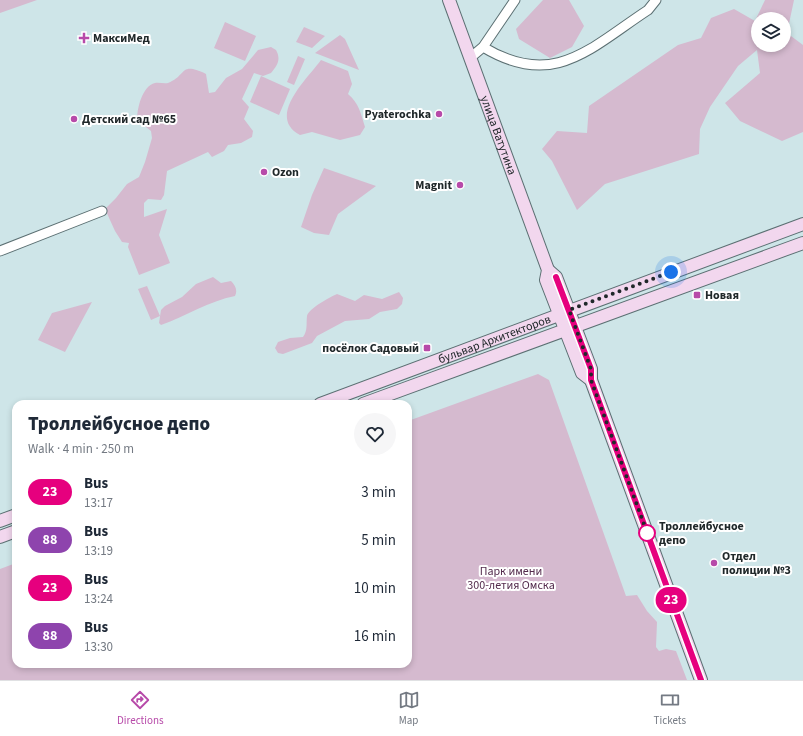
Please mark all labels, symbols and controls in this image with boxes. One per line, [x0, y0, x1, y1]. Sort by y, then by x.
map controls [751, 12, 791, 52]
button: layers [751, 12, 791, 52]
place label: МаксиМед [93, 30, 150, 47]
marker: МаксиМед [78, 32, 90, 44]
street label: улица Ватутина [476, 93, 520, 177]
place label: Pyaterochka [365, 106, 431, 123]
marker: Pyaterochka [434, 109, 444, 119]
place label: Детский сад №65 [82, 111, 176, 128]
marker: Детский сад №65 [69, 114, 79, 124]
place label: Ozon [272, 164, 299, 181]
marker: Ozon [259, 167, 269, 177]
place label: Magnit [415, 177, 452, 194]
marker: Magnit [455, 180, 465, 190]
your location [661, 262, 681, 282]
place label: Новая [705, 287, 739, 304]
marker: Новая [692, 290, 702, 300]
street label: бульвар Архитекторов [436, 311, 553, 368]
place label: посёлок Садовый [322, 340, 419, 357]
marker: посёлок Садовый [422, 343, 432, 353]
text: Троллейбусное депо [28, 411, 210, 438]
button: heart [354, 413, 396, 455]
text: Walk · 4 min · 250 m [28, 440, 134, 458]
text: Bus [84, 473, 108, 494]
text: 23 [43, 482, 57, 502]
text: 3 min [361, 482, 396, 503]
text: 13:17 [84, 494, 113, 512]
place label: Троллейбусное депо [659, 518, 744, 549]
text: Bus [84, 521, 108, 542]
marker: Троллейбусное депо [638, 524, 656, 542]
text: 88 [43, 530, 57, 550]
text: 5 min [361, 530, 396, 551]
text: 13:19 [84, 542, 113, 560]
place label: Отдел полиции №3 [722, 548, 791, 579]
marker: Отдел полиции №3 [709, 558, 719, 568]
park label: Парк имени 300-летия Омска [467, 563, 555, 594]
text: Bus [84, 569, 108, 590]
text: 23 [43, 578, 57, 598]
text: 10 min [354, 578, 396, 599]
line badge: 23 [653, 587, 689, 613]
text: 13:24 [84, 590, 113, 608]
text: 23 [664, 590, 678, 610]
text: Bus [84, 617, 108, 638]
text: 88 [43, 626, 57, 646]
text: 16 min [354, 626, 396, 647]
text: 13:30 [84, 638, 113, 656]
tab: Directions [117, 689, 164, 728]
tab: Map [398, 689, 420, 728]
tab: Tickets [654, 689, 686, 728]

